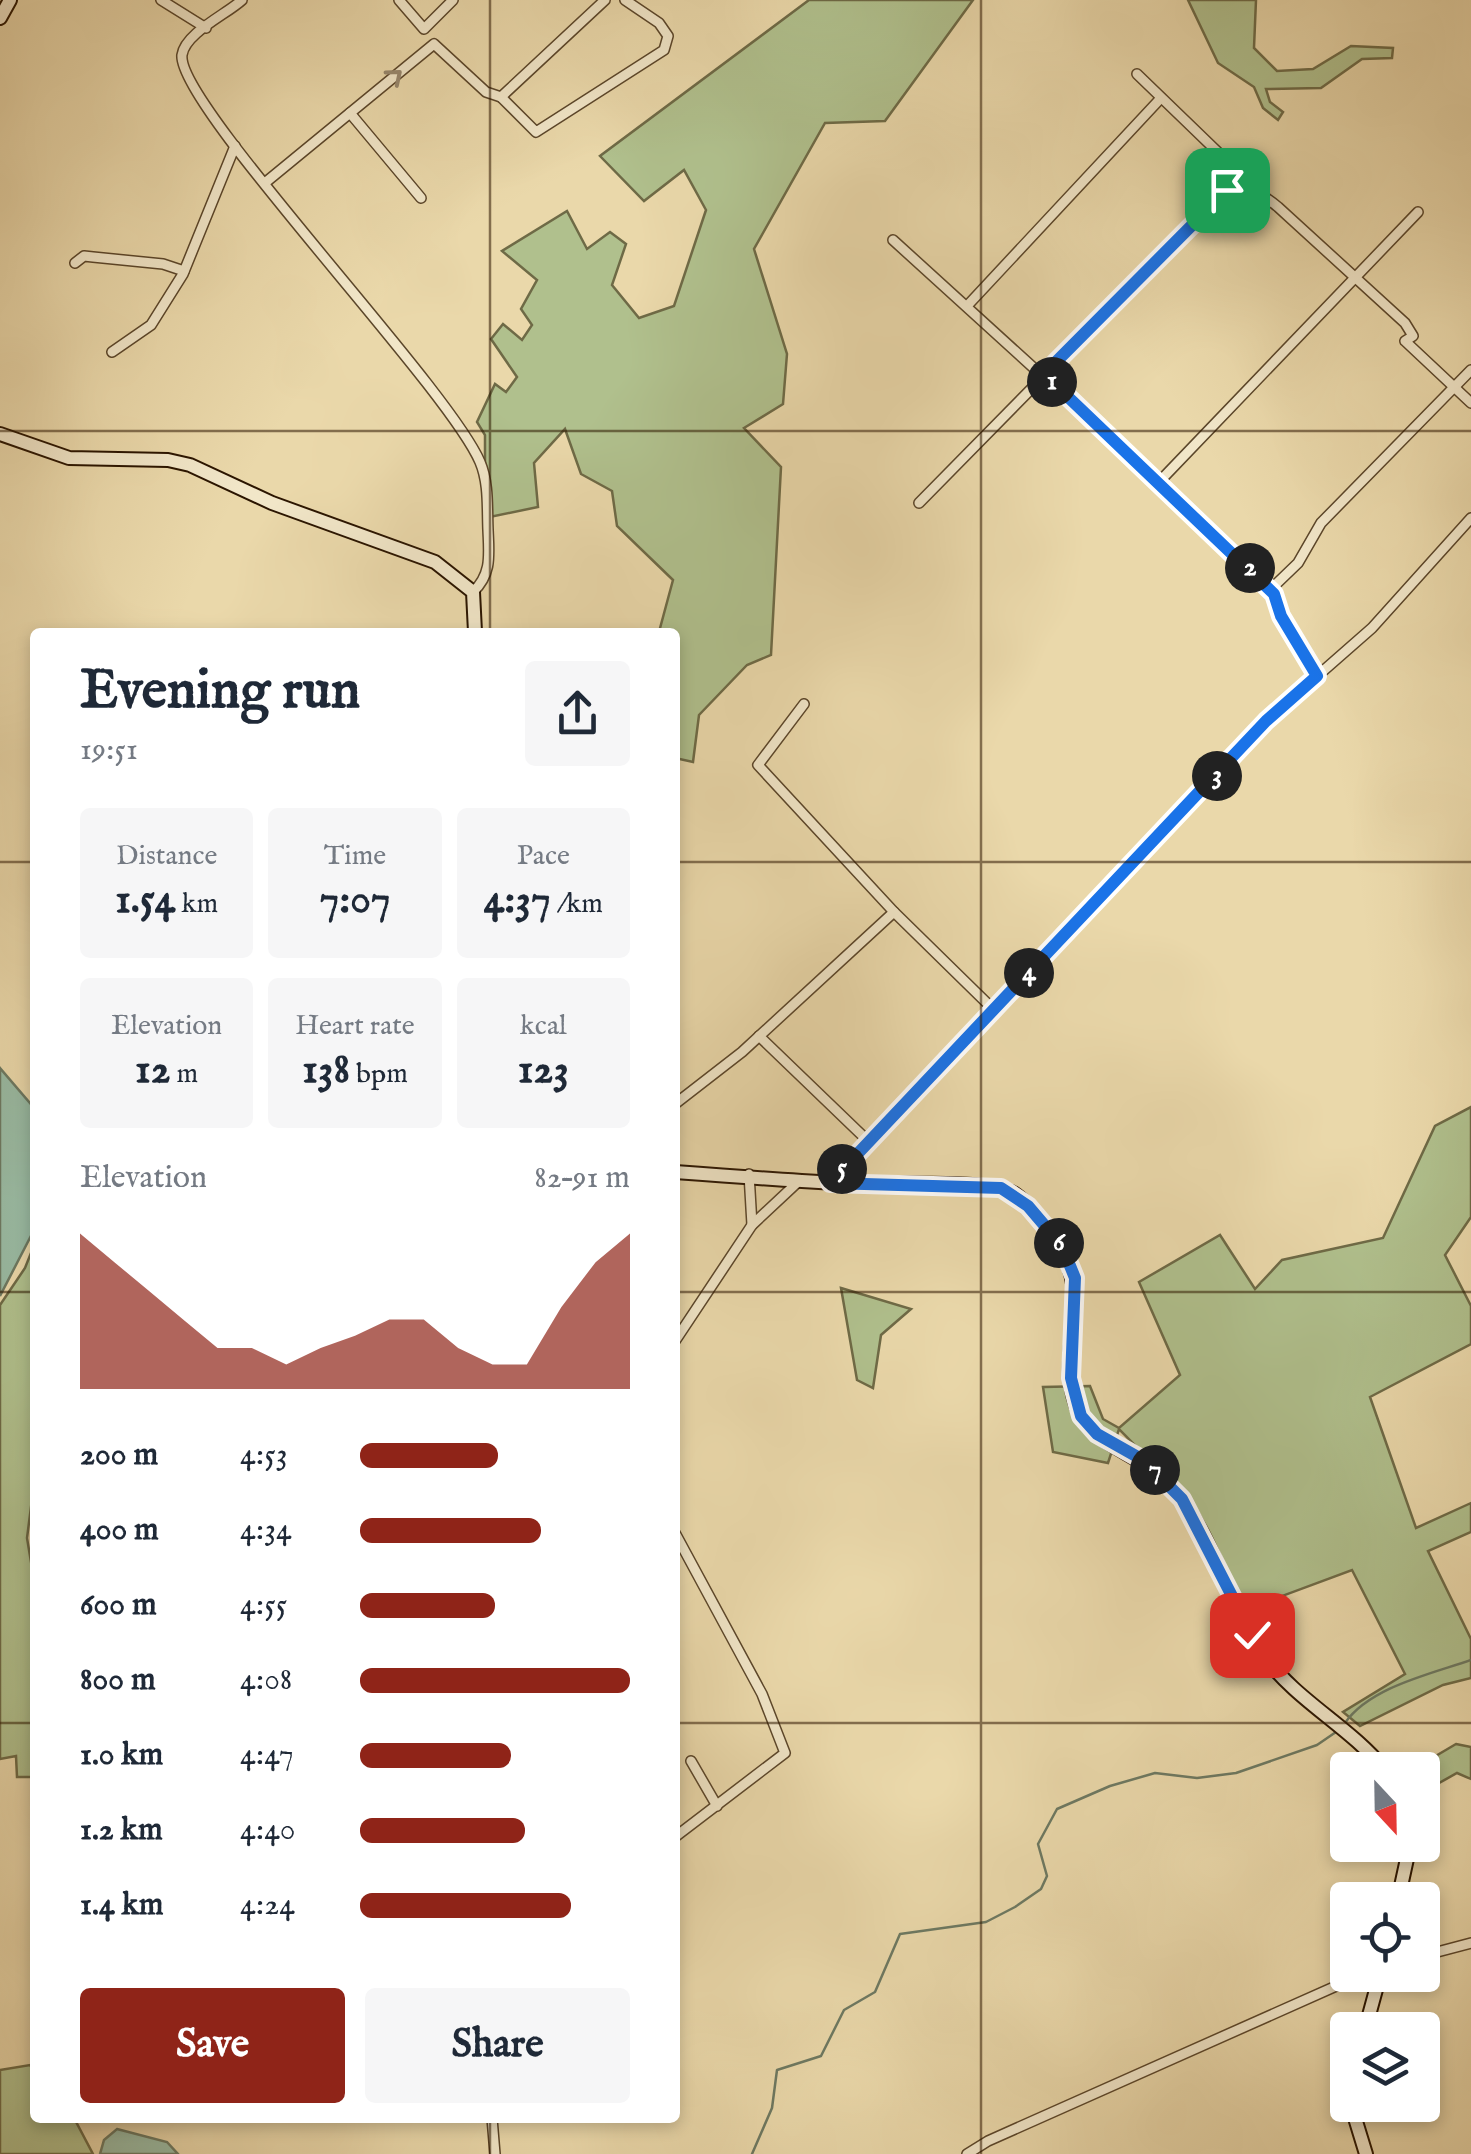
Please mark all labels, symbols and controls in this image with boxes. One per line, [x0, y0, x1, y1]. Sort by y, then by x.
one-way arrow [384, 70, 402, 88]
pin [1185, 148, 1270, 233]
icon: arrive [1200, 163, 1255, 218]
pin: 1 [1027, 357, 1077, 407]
text: 1 [1047, 364, 1057, 399]
pin: 2 [1225, 543, 1275, 593]
text: 2 [1243, 550, 1257, 585]
text: Evening run [80, 657, 360, 727]
button: share [525, 661, 630, 766]
text: 19:51 [80, 730, 138, 771]
pin: 3 [1192, 751, 1242, 801]
text: 3 [1212, 758, 1222, 793]
text: Distance [116, 839, 217, 874]
text: Time [324, 839, 386, 874]
text: Pace [517, 839, 570, 874]
text: 1.54 [115, 874, 175, 927]
text: 7:07 [319, 874, 390, 927]
text: 4:37 [484, 874, 551, 927]
text: km [175, 887, 218, 922]
text: /km [551, 887, 603, 922]
pin: 4 [1004, 948, 1054, 998]
text: 4 [1022, 955, 1036, 990]
text: Elevation [111, 1009, 222, 1044]
text: Heart rate [295, 1009, 415, 1044]
text: kcal [520, 1009, 567, 1044]
text: 12 [135, 1044, 170, 1097]
text: 138 [302, 1044, 350, 1097]
text: 123 [518, 1044, 569, 1097]
text: m [170, 1057, 198, 1092]
text: bpm [350, 1057, 408, 1092]
pin: 5 [817, 1144, 867, 1194]
text: 5 [837, 1151, 847, 1186]
text: Elevation [80, 1158, 207, 1199]
text: 82–91 m [534, 1158, 630, 1199]
pin: 6 [1034, 1218, 1084, 1268]
text: 6 [1053, 1225, 1065, 1260]
text: 200 m [80, 1435, 158, 1476]
text: 4:53 [240, 1435, 288, 1476]
pin: 7 [1130, 1445, 1180, 1495]
text: 7 [1148, 1452, 1162, 1487]
text: 400 m [80, 1510, 159, 1551]
text: 4:34 [240, 1510, 292, 1551]
text: 600 m [80, 1585, 157, 1626]
text: 4:55 [240, 1585, 287, 1626]
pin [1210, 1593, 1295, 1678]
icon: check [1225, 1608, 1280, 1663]
text: 800 m [80, 1660, 156, 1701]
text: 4:08 [240, 1660, 292, 1701]
text: 1.0 km [80, 1735, 163, 1776]
text: 4:47 [240, 1735, 294, 1776]
north arrow [1330, 1752, 1440, 1862]
map controls [1330, 1752, 1440, 2122]
text: 1.2 km [80, 1810, 163, 1851]
text: 4:40 [240, 1810, 296, 1851]
button: locate [1330, 1882, 1440, 1992]
text: 1.4 km [80, 1885, 164, 1926]
text: 4:24 [240, 1885, 295, 1926]
button: Save [80, 1988, 345, 2103]
button: Share [365, 1988, 630, 2103]
button: layers [1330, 2012, 1440, 2122]

